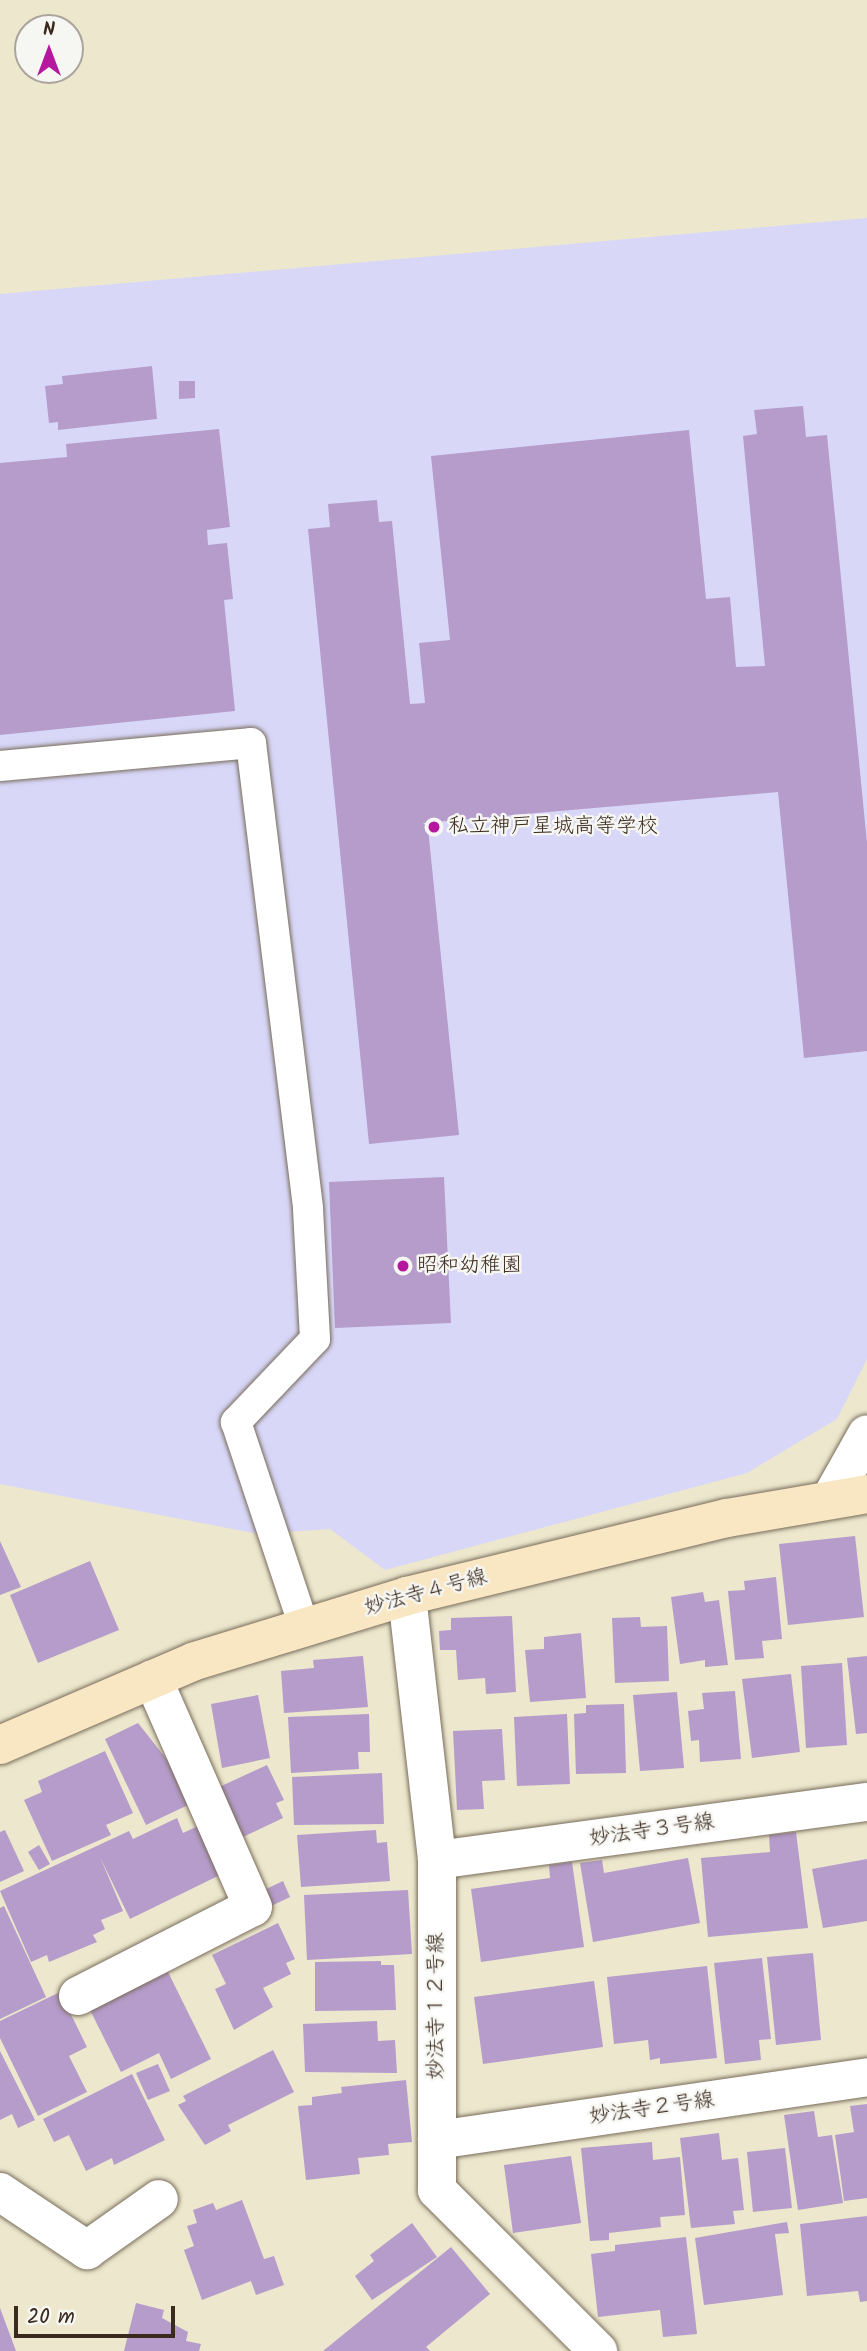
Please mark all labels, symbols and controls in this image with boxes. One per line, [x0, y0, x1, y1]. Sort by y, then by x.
north arrow [14, 14, 84, 84]
text: N [43, 15, 55, 45]
place label: 私立神戸星城高等学校 [448, 814, 658, 840]
marker: 私立神戸星城高等学校 [426, 819, 442, 835]
place label: 昭和幼稚園 [417, 1253, 522, 1279]
marker: 昭和幼稚園 [395, 1258, 411, 1274]
street label: 妙法寺４号線 [362, 1565, 490, 1621]
street label: 妙法寺３号線 [588, 1810, 716, 1852]
street label: 妙法寺１２号線 [424, 1933, 450, 2079]
street label: 妙法寺２号線 [588, 2088, 716, 2130]
scale bar [18, 2292, 178, 2336]
text: 20 m [27, 2301, 75, 2334]

